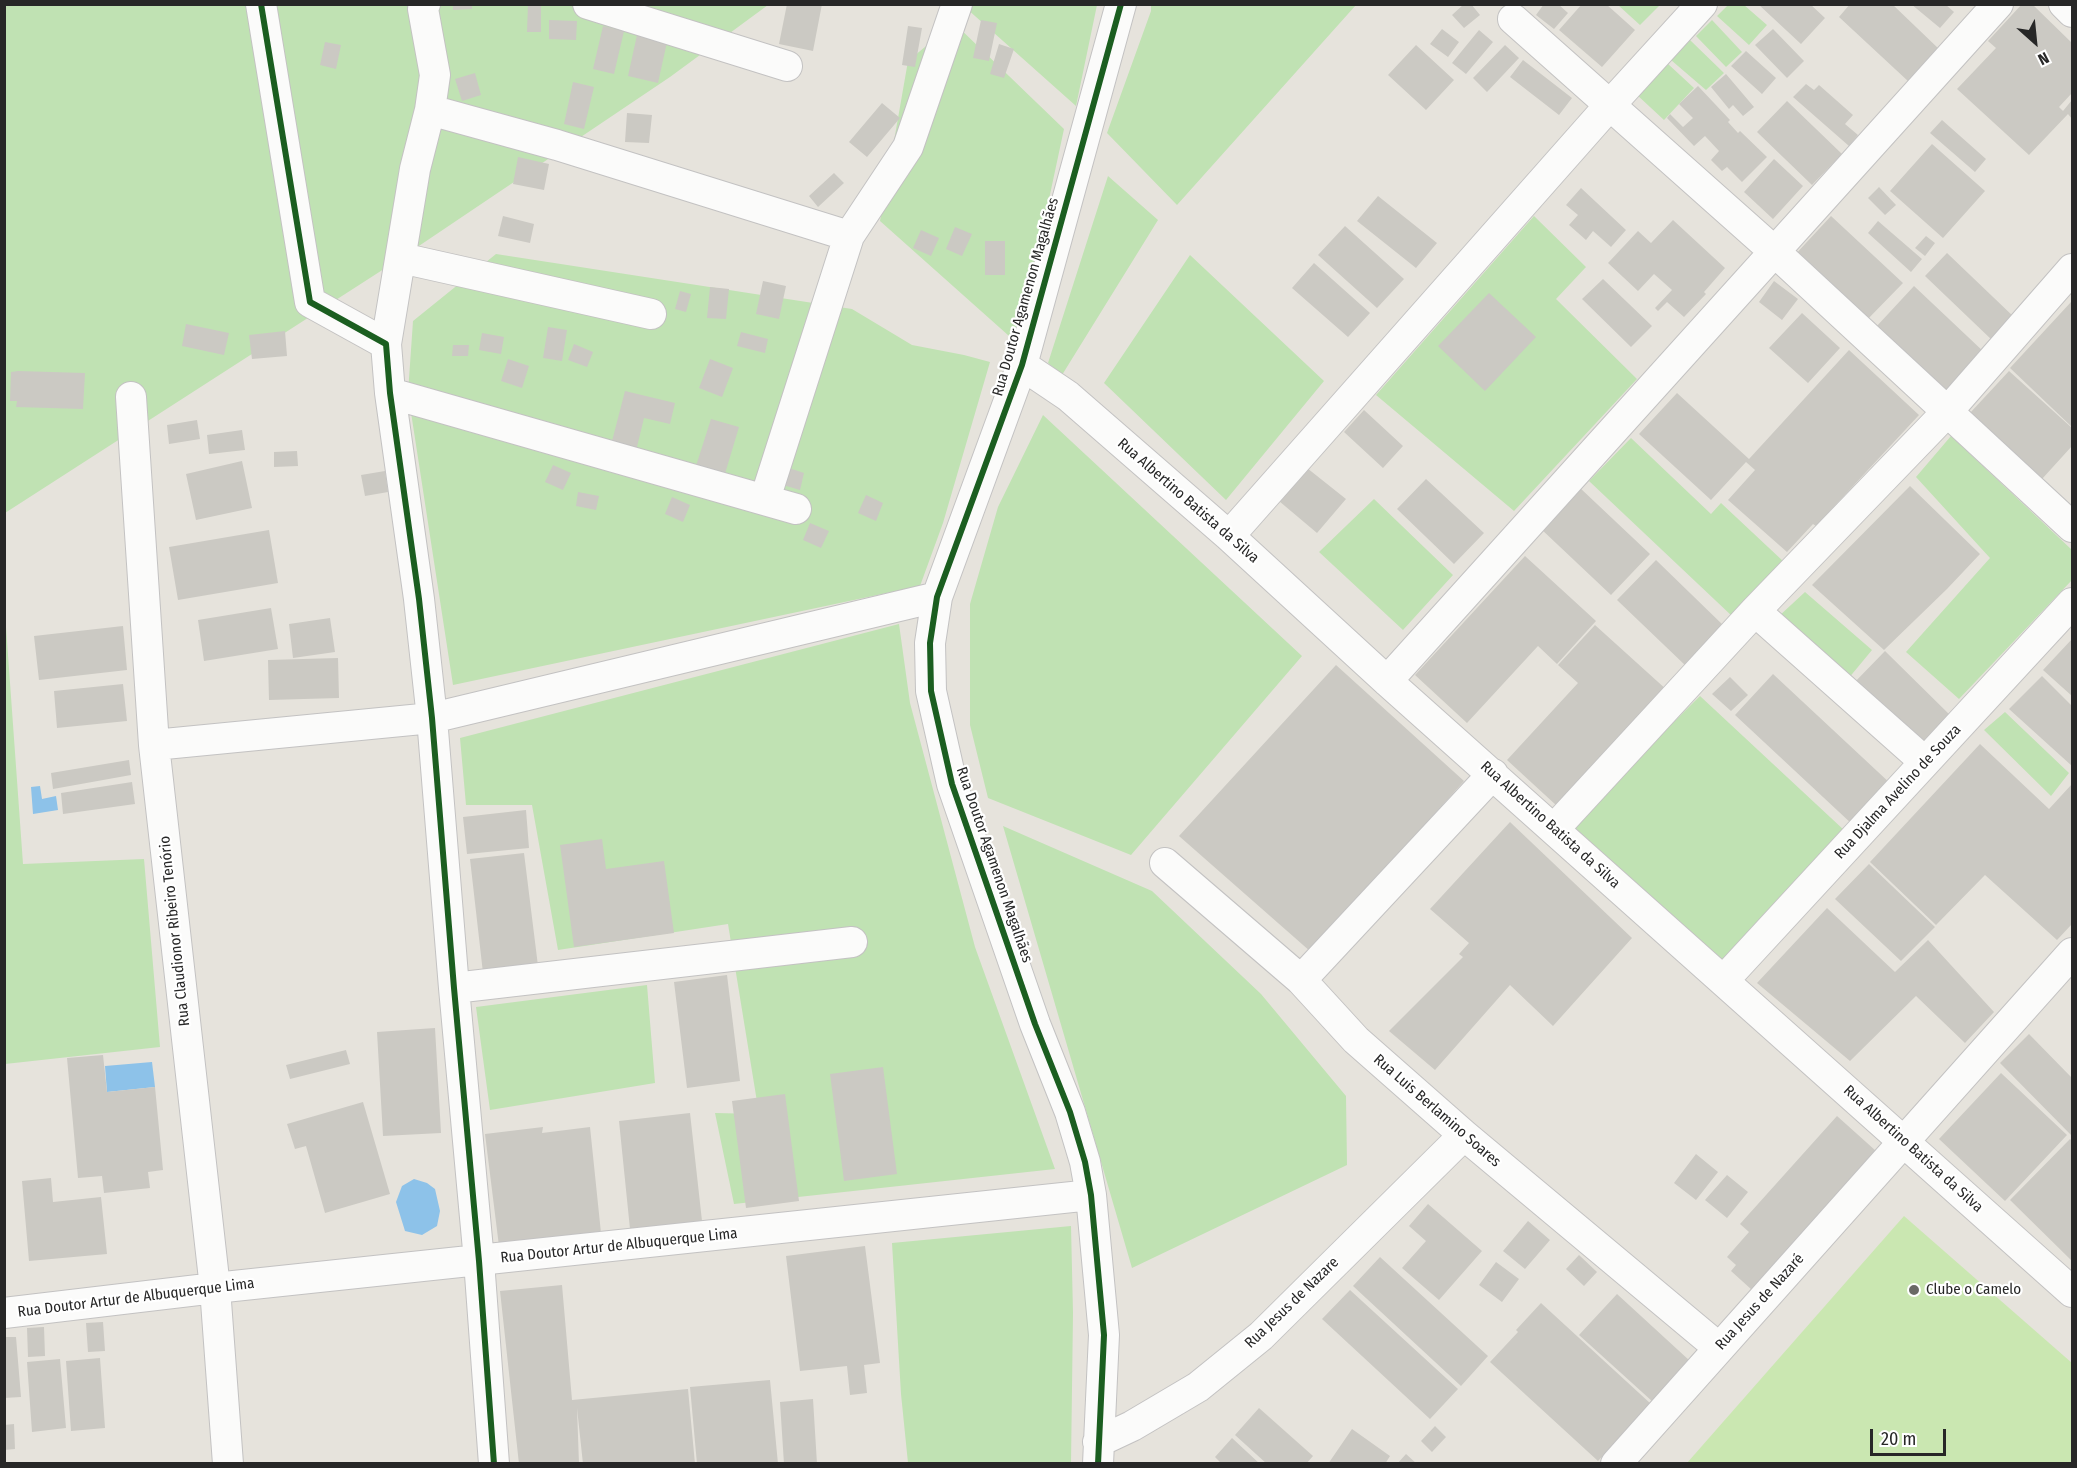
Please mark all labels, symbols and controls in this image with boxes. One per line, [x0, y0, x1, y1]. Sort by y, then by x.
north arrow [2005, 12, 2065, 72]
text: N [2035, 48, 2052, 69]
street label: Rua Doutor Agamenon Magalhães [989, 196, 1063, 398]
street label: Rua Albertino Batista da Silva [1114, 435, 1262, 567]
street label: Rua Djalma Avelino de Souza [1831, 721, 1965, 863]
street label: Rua Albertino Batista da Silva [1477, 758, 1623, 892]
street label: Rua Doutor Agamenon Magalhães [952, 765, 1036, 965]
street label: Rua Claudionor Ribeiro Tenório [156, 835, 194, 1027]
street label: Rua Luis Berlamino Soares [1370, 1051, 1504, 1171]
street label: Rua Albertino Batista da Silva [1840, 1082, 1986, 1216]
street label: Rua Doutor Artur de Albuquerque Lima [500, 1225, 738, 1267]
street label: Rua Jesus de Nazaré [1712, 1250, 1808, 1354]
street label: Rua Jesus de Nazare [1241, 1254, 1343, 1352]
street label: Rua Doutor Artur de Albuquerque Lima [17, 1275, 255, 1321]
place label: Clube o Camelo [1926, 1281, 2021, 1299]
marker: Clube o Camelo [1907, 1283, 1921, 1297]
scale bar [1873, 1417, 1950, 1455]
text: 20 m [1881, 1428, 1916, 1450]

